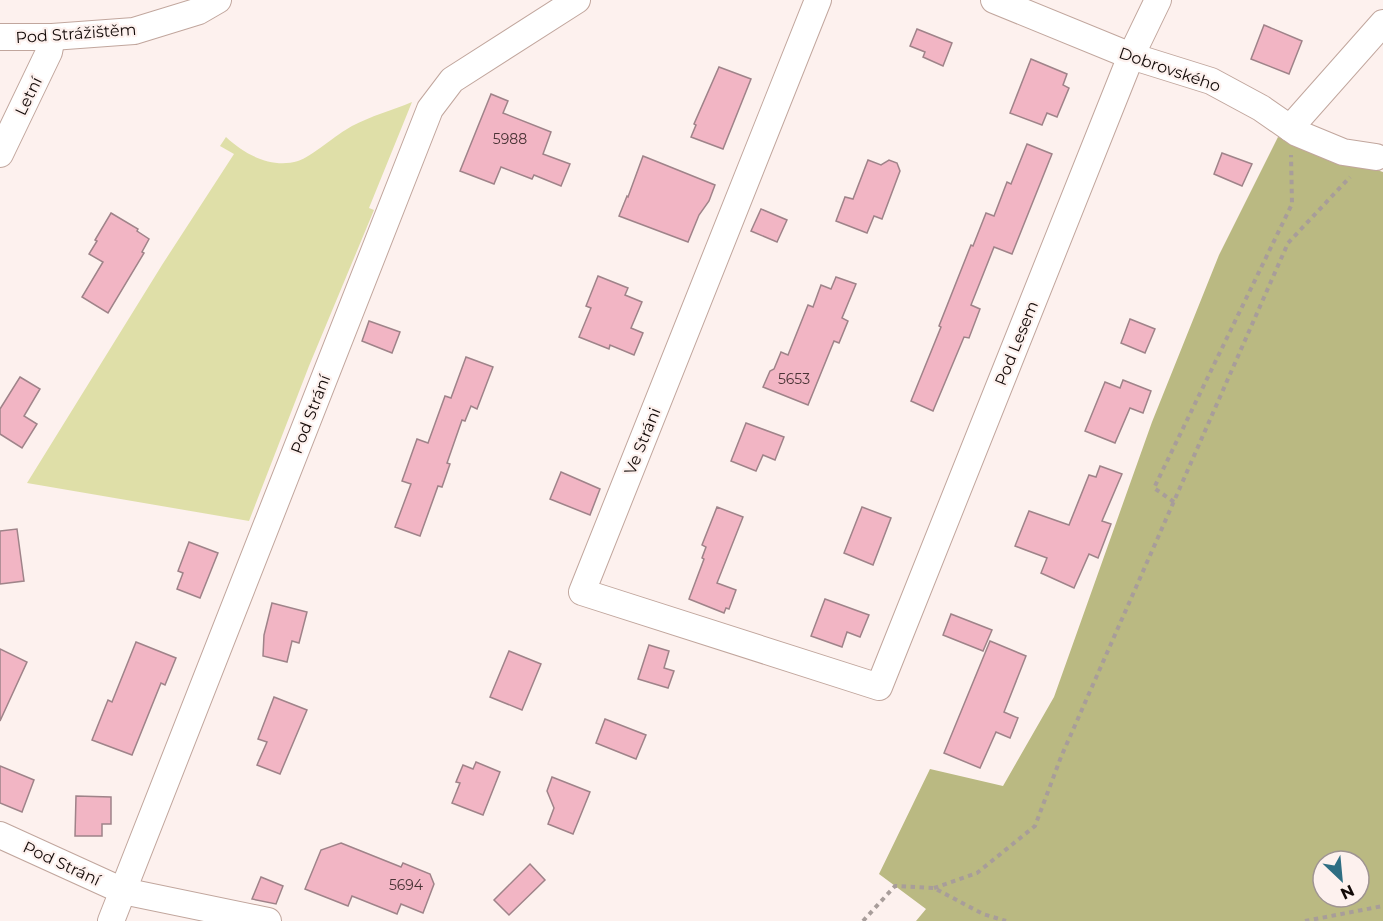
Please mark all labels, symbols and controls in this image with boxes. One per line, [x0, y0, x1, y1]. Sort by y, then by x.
street label: Pod Strážištěm [15, 20, 137, 47]
street label: Dobrovského [1117, 43, 1223, 96]
street label: Letní [11, 73, 46, 119]
house number: 5988 [493, 130, 527, 148]
street label: Pod Lesem [991, 298, 1042, 388]
house number: 5653 [778, 370, 810, 388]
street label: Pod Strání [287, 371, 334, 456]
street label: Ve Stráni [620, 405, 665, 478]
street label: Pod Strání [20, 837, 104, 890]
north arrow [1311, 849, 1371, 909]
house number: 5694 [389, 876, 424, 894]
text: N [1337, 881, 1357, 903]

